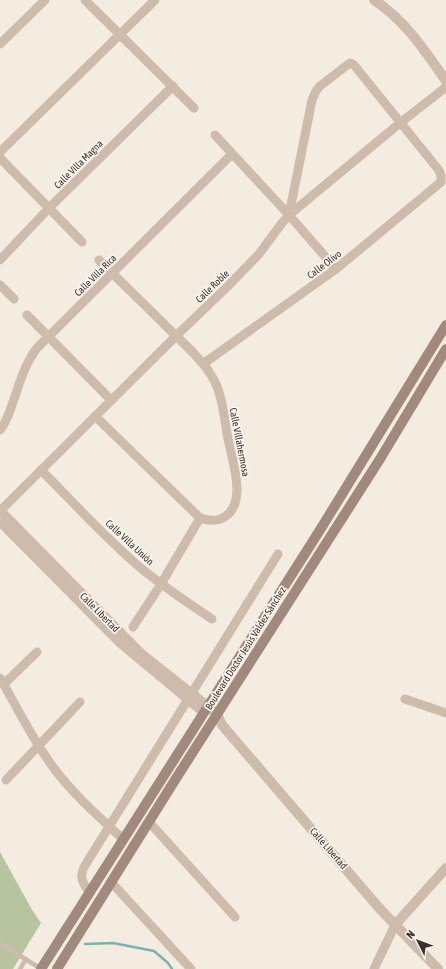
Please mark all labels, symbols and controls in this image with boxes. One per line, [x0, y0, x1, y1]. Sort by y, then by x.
street label: Calle Villa Magna [52, 138, 105, 191]
street label: Calle Olivo [305, 248, 344, 281]
street label: Calle Villa Rica [72, 252, 119, 298]
street label: Calle Roble [193, 268, 232, 305]
street label: Calle Villahermosa [227, 407, 252, 478]
street label: Calle Villa Unión [103, 517, 156, 567]
street label: Boulevard Doctor Jesús Valdez Sánchez [203, 585, 288, 711]
street label: Calle Libertad [78, 590, 122, 634]
street label: Calle Libertad [308, 826, 350, 871]
north arrow [398, 921, 438, 961]
text: N [404, 928, 417, 941]

